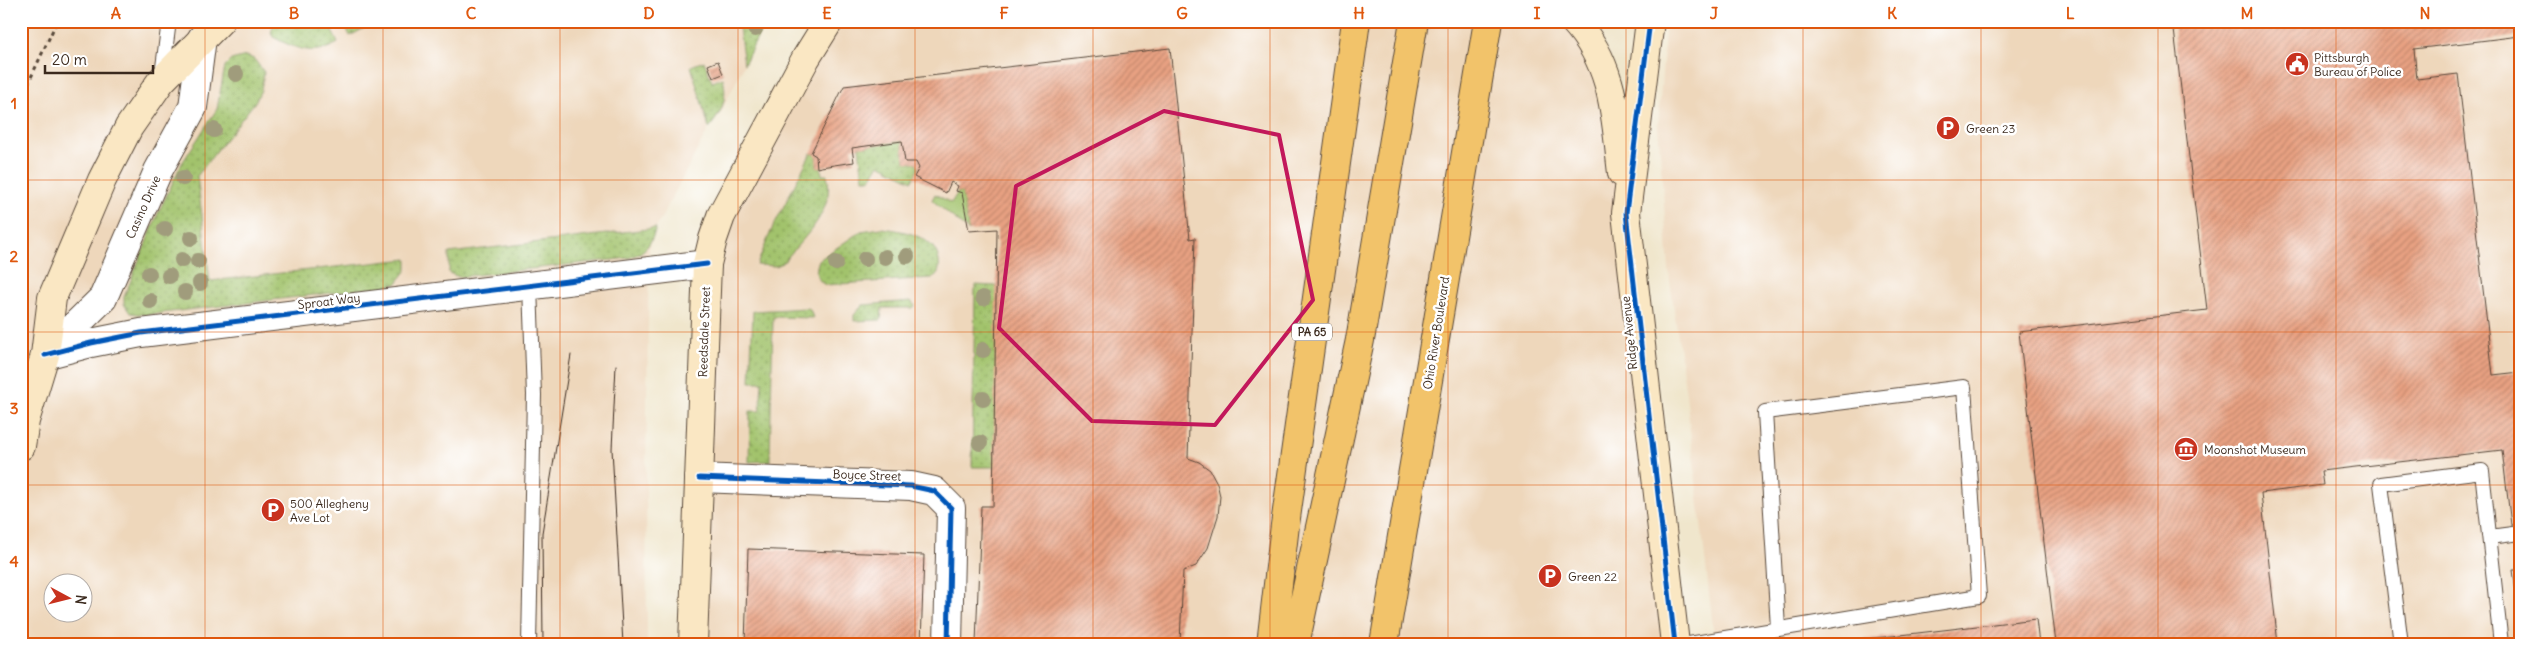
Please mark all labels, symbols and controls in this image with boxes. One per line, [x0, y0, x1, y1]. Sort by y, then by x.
text: A [111, 3, 121, 23]
text: B [289, 3, 300, 23]
text: C [466, 3, 477, 23]
text: D [643, 3, 655, 23]
text: E [822, 3, 832, 23]
text: F [999, 3, 1009, 23]
text: G [1176, 3, 1188, 23]
text: H [1353, 3, 1365, 23]
text: I [1534, 3, 1541, 23]
text: J [1710, 3, 1719, 23]
text: K [1887, 3, 1897, 23]
text: L [2066, 3, 2075, 23]
text: M [2241, 3, 2254, 23]
text: N [2419, 3, 2431, 23]
scale bar [45, 42, 152, 74]
text: 20 m [52, 50, 87, 69]
place label: Pittsburgh Bureau of Police [2314, 50, 2401, 79]
public building icon: Pittsburgh Bureau of Police [2284, 51, 2310, 77]
text: 1 [11, 93, 17, 113]
parking icon: Green 23 [1935, 115, 1961, 141]
place label: Green 23 [1966, 121, 2016, 136]
street label: Casino Drive [122, 173, 164, 241]
text: 2 [10, 246, 19, 266]
street label: Ohio River Boulevard [1420, 275, 1452, 391]
street label: Reedsdale Street [695, 286, 713, 378]
street label: Sproat Way [297, 290, 361, 312]
street label: Ridge Avenue [1618, 296, 1640, 370]
road number: PA 65 [1292, 324, 1332, 341]
text: 3 [9, 398, 19, 418]
museum icon: Moonshot Museum [2173, 436, 2199, 462]
place label: Moonshot Museum [2204, 442, 2307, 457]
street label: Boyce Street [832, 466, 902, 484]
place label: 500 Allegheny Ave Lot [290, 496, 369, 525]
parking icon: 500 Allegheny Ave Lot [260, 497, 286, 523]
text: 4 [9, 551, 19, 571]
parking icon: Green 22 [1537, 563, 1563, 589]
place label: Green 22 [1568, 569, 1618, 584]
north arrow [42, 572, 92, 622]
text: N [71, 594, 90, 605]

